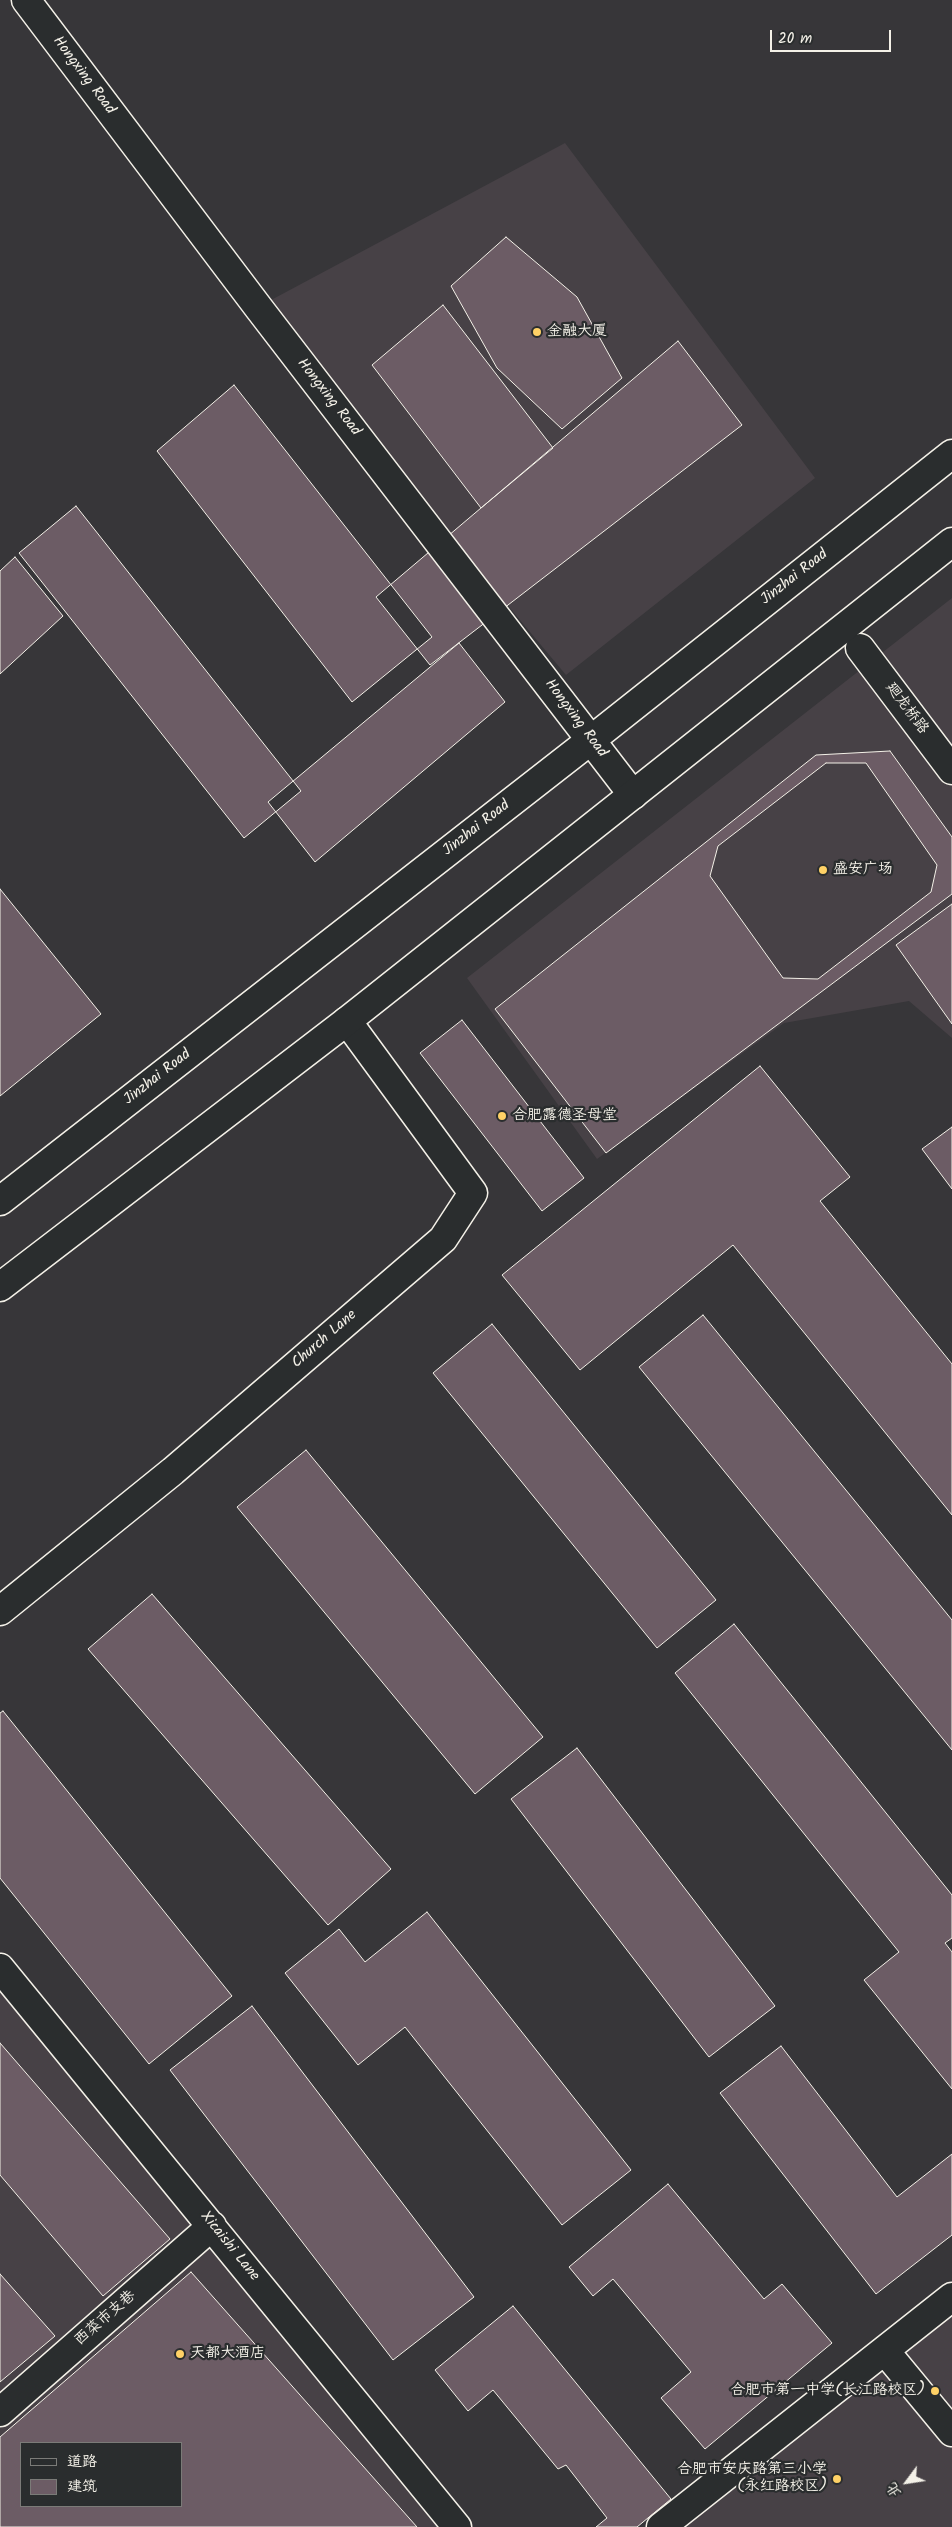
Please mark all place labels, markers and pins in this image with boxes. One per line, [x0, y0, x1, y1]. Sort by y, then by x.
place label: 金融大厦 [547, 323, 607, 341]
marker: 金融大厦 [531, 326, 543, 338]
place label: 盛安广场 [833, 861, 893, 879]
marker: 盛安广场 [817, 864, 829, 876]
place label: 合肥露德圣母堂 [512, 1107, 617, 1125]
marker: 合肥露德圣母堂 [496, 1110, 508, 1122]
place label: 天都大酒店 [190, 2345, 265, 2363]
marker: 天都大酒店 [174, 2348, 186, 2360]
place label: 合肥市第一中学(长江路校区) [730, 2382, 925, 2400]
marker: 合肥市第一中学(长江路校区) [929, 2385, 941, 2397]
place label: 合肥市安庆路第三小学 (永红路校区) [677, 2461, 827, 2496]
marker: 合肥市安庆路第三小学 (永红路校区) [831, 2473, 843, 2485]

